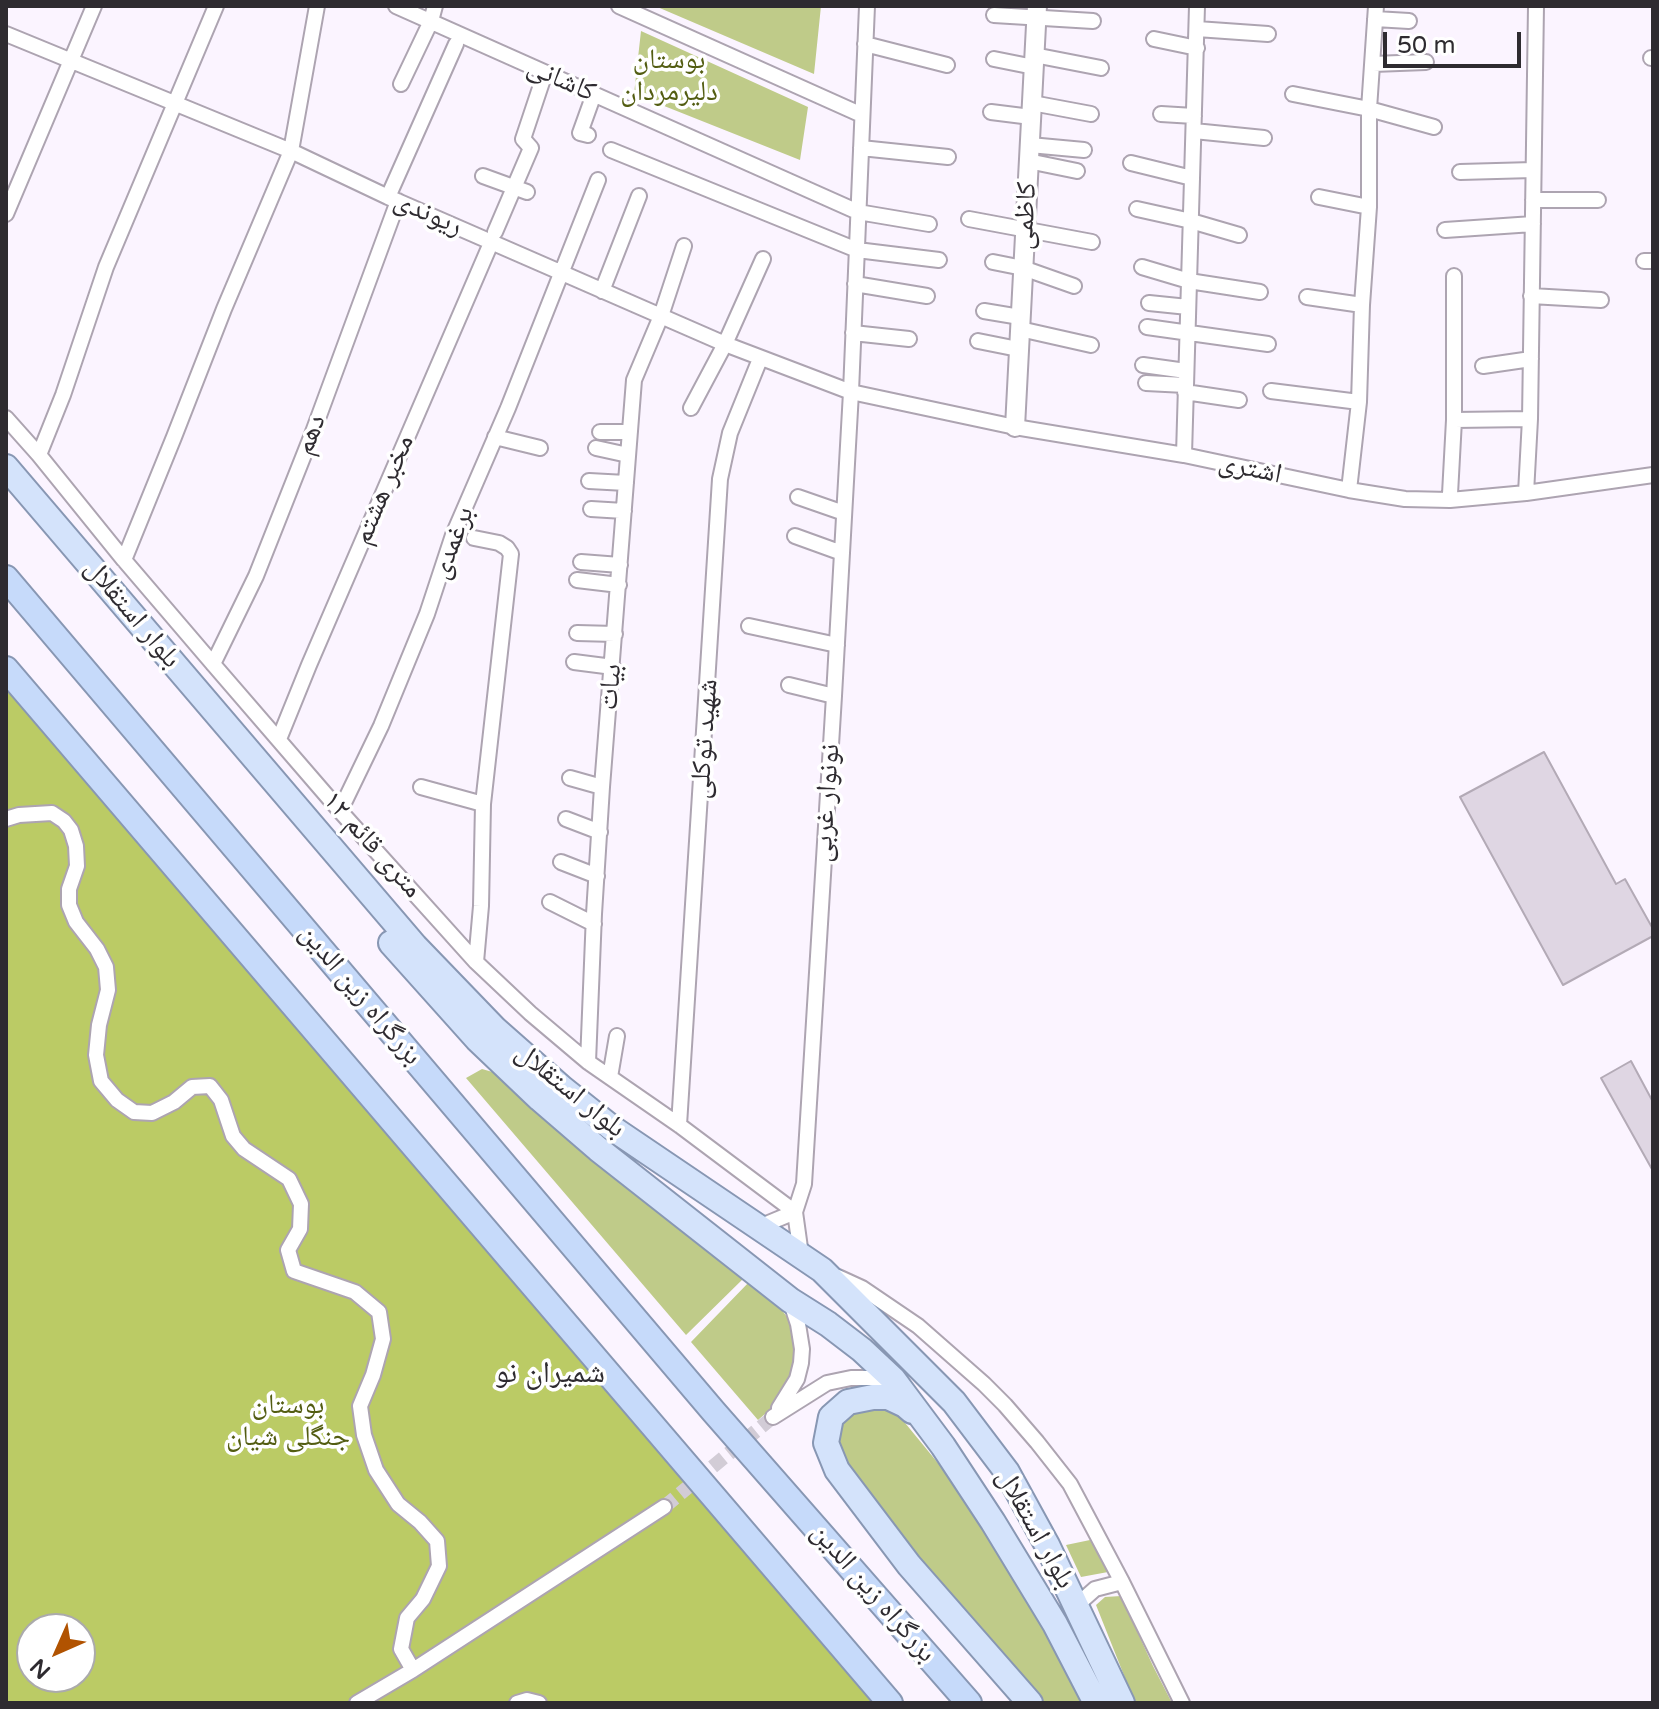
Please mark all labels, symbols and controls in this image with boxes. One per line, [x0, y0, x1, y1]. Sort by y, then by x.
scale bar [1387, 16, 1525, 66]
text: 50 m [1397, 31, 1455, 60]
park label: بوستان دلیرمردان [620, 44, 718, 110]
street label: کاشانی [522, 50, 600, 110]
street label: کاظمی [1007, 181, 1045, 251]
street label: ریوندی [388, 184, 468, 244]
street label: دهم [288, 410, 334, 460]
street label: مخبر هشتم [346, 430, 422, 550]
street label: اشتری [1215, 446, 1285, 492]
street label: برغمدی [424, 502, 482, 584]
street label: بلوار استقلال [77, 553, 187, 675]
street label: بیات [592, 662, 630, 712]
street label: شهید توکلی [684, 678, 726, 800]
street label: نونوار غربی [806, 743, 848, 863]
street label: ۱۲ متری قائم [315, 785, 429, 905]
street label: بزرگراه زین الدین [291, 918, 429, 1072]
street label: بلوار استقلال [508, 1036, 632, 1146]
district label: شمیران نو [495, 1356, 605, 1392]
park label: بوستان جنگلی شیان [226, 1389, 350, 1455]
street label: بلوار استقلال [988, 1463, 1082, 1595]
street label: بزرگراه زین الدین [803, 1516, 943, 1670]
north arrow [16, 1613, 96, 1693]
text: N [25, 1653, 56, 1684]

